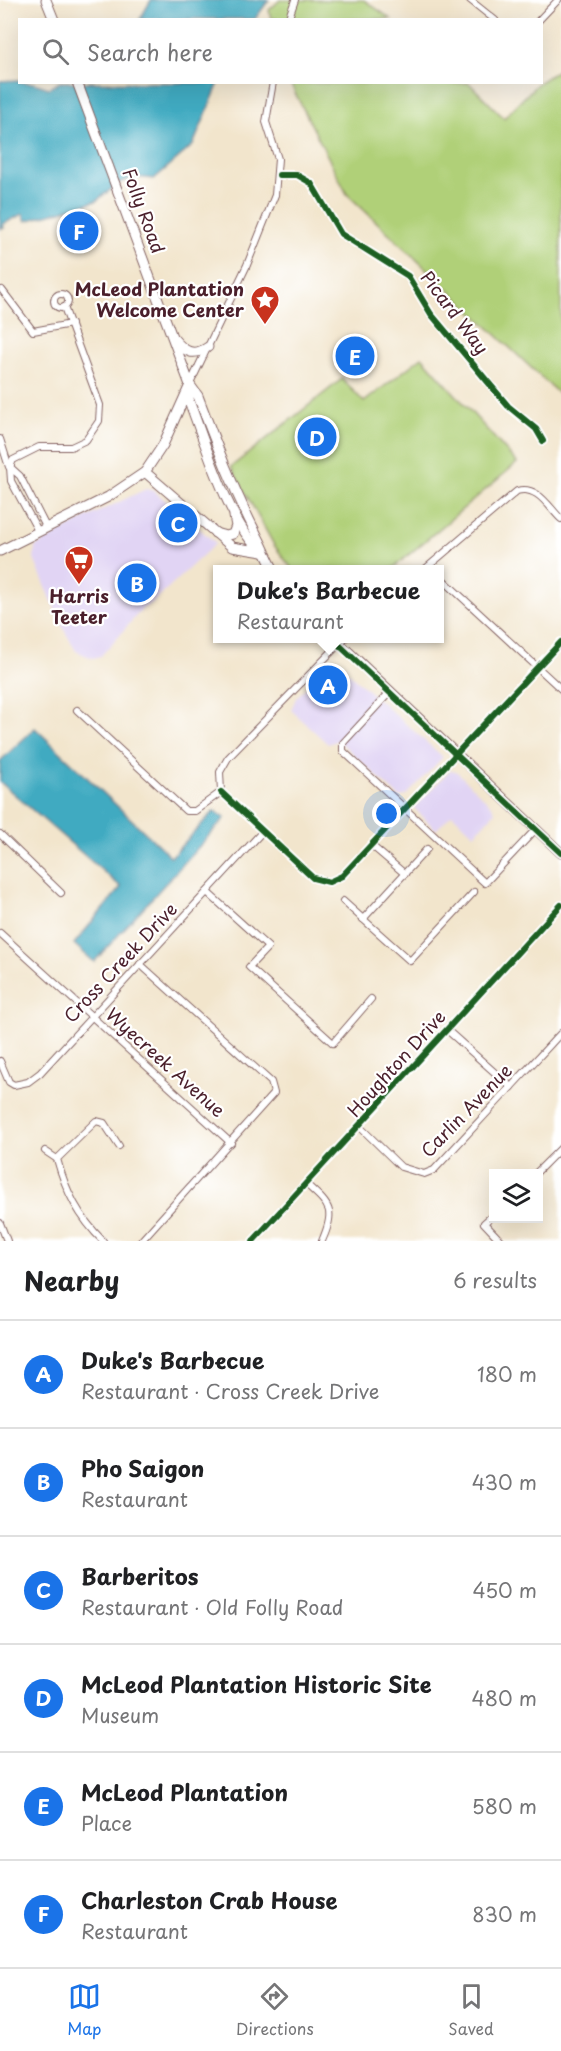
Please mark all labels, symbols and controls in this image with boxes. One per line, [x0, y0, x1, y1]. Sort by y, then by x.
search box [18, 18, 543, 84]
icon: search [39, 35, 72, 68]
text: Search here [87, 35, 213, 68]
street label: Folly Road [117, 164, 172, 257]
pin: F [60, 208, 98, 254]
street label: Picard Way [415, 265, 496, 360]
place label: McLeod Plantation Welcome Center [75, 275, 245, 323]
place icon: McLeod Plantation Welcome Center [249, 284, 281, 326]
pin: E [336, 334, 374, 378]
pin: D [298, 414, 336, 460]
pin: C [158, 500, 198, 546]
supermarket icon: Harris Teeter [63, 544, 95, 586]
pin: B [118, 560, 156, 606]
popup [213, 565, 444, 643]
text: Duke's Barbecue [237, 573, 420, 606]
place label: Harris Teeter [49, 582, 109, 630]
text: Restaurant [237, 606, 344, 636]
pin: A [308, 662, 348, 708]
your location [372, 799, 401, 828]
street label: Cross Creek Drive [57, 896, 183, 1028]
street label: Wyecreek Avenue [100, 1001, 232, 1123]
street label: Houghton Drive [340, 1003, 451, 1123]
street label: Carlin Avenue [414, 1057, 518, 1163]
map controls [489, 1169, 543, 1223]
button: layers [489, 1169, 543, 1223]
text: Nearby [24, 1261, 119, 1300]
text: 6 results [453, 1265, 537, 1295]
text: Duke's Barbecue [81, 1343, 264, 1376]
text: A [36, 1359, 51, 1389]
text: 180 m [477, 1359, 537, 1389]
text: Restaurant · Cross Creek Drive [81, 1376, 379, 1406]
text: Pho Saigon [81, 1451, 204, 1484]
text: B [37, 1467, 50, 1497]
text: 430 m [472, 1467, 537, 1497]
text: Restaurant [81, 1484, 188, 1514]
text: Barberitos [81, 1559, 198, 1592]
text: C [36, 1575, 51, 1605]
text: 450 m [472, 1575, 537, 1605]
text: Restaurant · Old Folly Road [81, 1592, 343, 1622]
text: McLeod Plantation Historic Site [81, 1667, 432, 1700]
text: D [36, 1683, 51, 1713]
text: 480 m [472, 1683, 537, 1713]
text: Museum [81, 1700, 159, 1730]
text: McLeod Plantation [81, 1775, 288, 1808]
text: E [37, 1791, 50, 1821]
text: 580 m [472, 1791, 537, 1821]
text: Place [81, 1808, 132, 1838]
text: Charleston Crab House [81, 1883, 338, 1916]
text: F [38, 1899, 49, 1929]
text: 830 m [472, 1899, 537, 1929]
text: Restaurant [81, 1916, 188, 1946]
tab: Map [67, 1980, 101, 2040]
tab: Directions [236, 1980, 314, 2040]
tab: Saved [448, 1980, 494, 2040]

